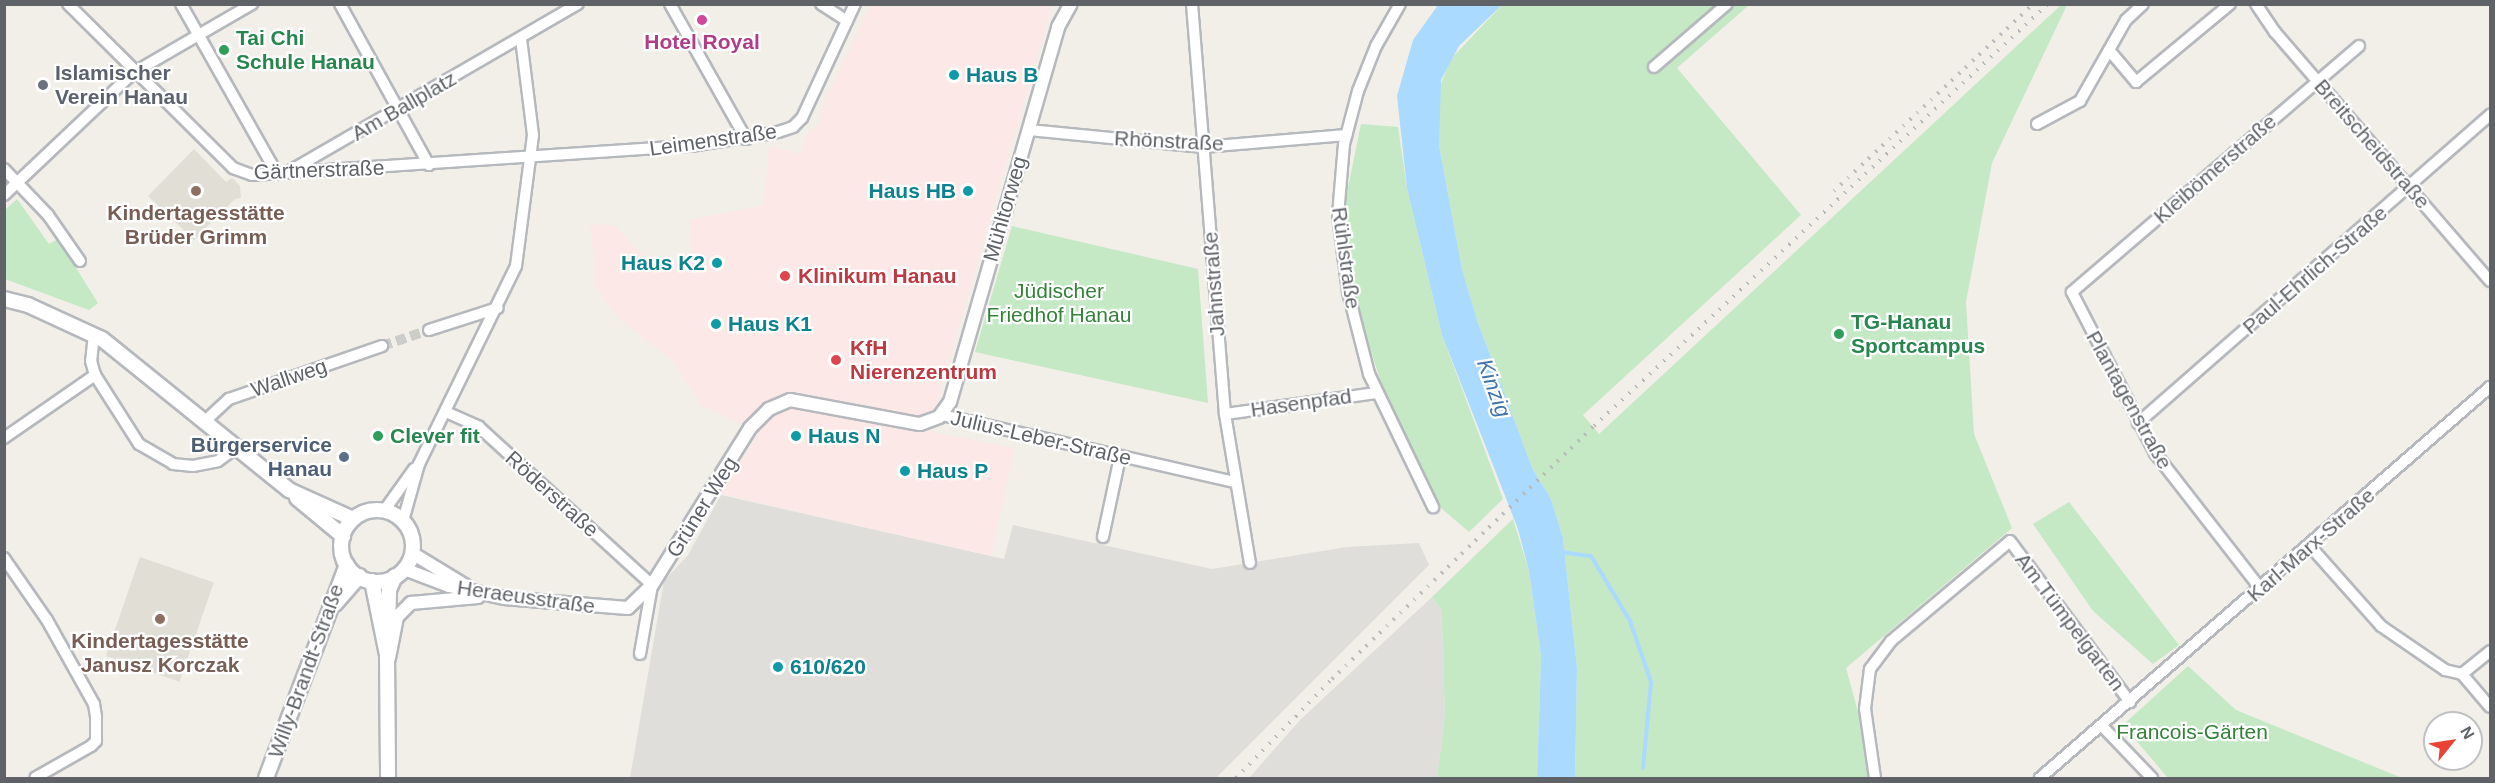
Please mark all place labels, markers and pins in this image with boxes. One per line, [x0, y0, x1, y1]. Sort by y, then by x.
marker: Hotel Royal [695, 13, 709, 27]
place label: Tai Chi Schule Hanau [236, 25, 375, 75]
place label: Hotel Royal [644, 29, 760, 55]
marker: Tai Chi Schule Hanau [217, 43, 231, 57]
place label: Islamischer Verein Hanau [55, 60, 188, 110]
place label: Haus B [966, 62, 1038, 88]
marker: Haus B [947, 68, 961, 82]
marker: Islamischer Verein Hanau [36, 78, 50, 92]
place label: Haus HB [868, 178, 956, 204]
marker: Kindertagesstätte Brüder Grimm [189, 184, 203, 198]
marker: Haus HB [961, 184, 975, 198]
place label: Kindertagesstätte Brüder Grimm [107, 200, 285, 250]
place label: Haus K2 [621, 250, 705, 276]
marker: Haus K2 [710, 256, 724, 270]
place label: Klinikum Hanau [798, 263, 957, 289]
marker: Klinikum Hanau [776, 267, 794, 285]
place label: TG-Hanau Sportcampus [1851, 309, 1985, 359]
place label: Haus K1 [728, 311, 812, 337]
marker: Haus K1 [709, 317, 723, 331]
marker: TG-Hanau Sportcampus [1832, 327, 1846, 341]
place label: KfH Nierenzentrum [850, 335, 997, 385]
marker: KfH Nierenzentrum [827, 351, 845, 369]
place label: Clever fit [390, 423, 480, 449]
place label: Haus N [808, 423, 880, 449]
marker: Clever fit [371, 429, 385, 443]
marker: Haus N [789, 429, 803, 443]
place label: Bürgerservice Hanau [191, 432, 332, 482]
marker: Bürgerservice Hanau [337, 450, 351, 464]
place label: Haus P [917, 458, 988, 484]
marker: Haus P [898, 464, 912, 478]
marker: Kindertagesstätte Janusz Korczak [153, 612, 167, 626]
place label: Kindertagesstätte Janusz Korczak [71, 628, 249, 678]
place label: 610/620 [790, 654, 866, 680]
marker: 610/620 [771, 660, 785, 674]

